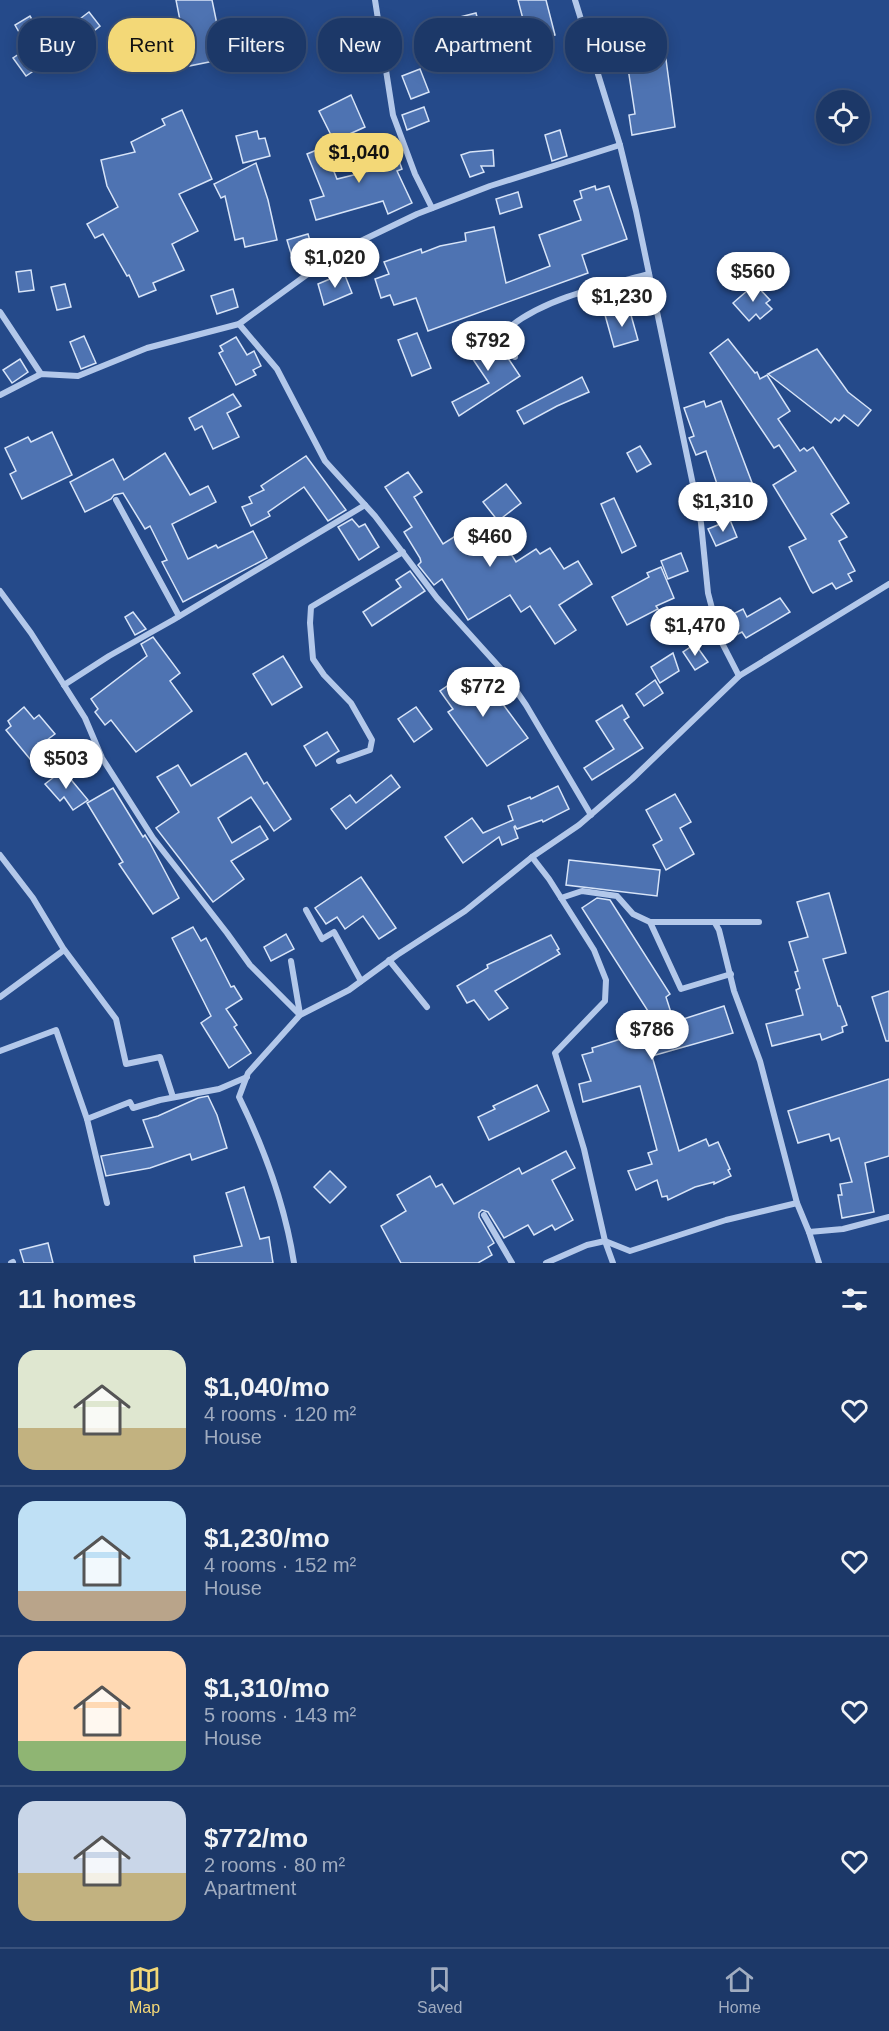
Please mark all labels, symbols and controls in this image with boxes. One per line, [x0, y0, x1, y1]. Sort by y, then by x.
chip: Buy [18, 18, 96, 72]
chip: Rent [108, 18, 195, 72]
chip: Filters [207, 18, 306, 72]
chip: New [318, 18, 402, 72]
chip: Apartment [414, 18, 553, 72]
chip: House [565, 18, 667, 72]
map controls [816, 90, 870, 144]
button: locate [816, 90, 870, 144]
pin: $1,040 [310, 133, 408, 184]
text: $1,040 [328, 141, 390, 163]
pin: $1,020 [286, 238, 384, 289]
text: $1,020 [304, 246, 366, 268]
pin: $560 [717, 252, 789, 303]
text: $560 [731, 260, 775, 282]
pin: $1,230 [573, 277, 671, 328]
text: $1,230 [591, 285, 653, 307]
pin: $792 [452, 321, 524, 372]
text: $792 [466, 329, 510, 351]
pin: $1,310 [674, 482, 772, 533]
text: $1,310 [692, 490, 754, 512]
pin: $460 [454, 517, 526, 568]
text: $460 [468, 525, 512, 547]
pin: $1,470 [646, 606, 744, 657]
text: $1,470 [664, 614, 726, 636]
pin: $772 [447, 667, 519, 718]
text: $772 [461, 675, 505, 697]
pin: $503 [30, 739, 102, 790]
text: $503 [44, 747, 88, 769]
pin: $786 [616, 1010, 688, 1061]
text: $786 [630, 1018, 674, 1040]
icon: filters [838, 1283, 871, 1316]
text: 11 homes [18, 1284, 137, 1314]
text: $1,040/mo [204, 1372, 330, 1402]
icon: home [66, 1374, 138, 1446]
icon: heart [838, 1394, 871, 1427]
text: 4 rooms · 120 m² [204, 1403, 356, 1425]
text: House [204, 1426, 262, 1448]
text: $1,230/mo [204, 1523, 330, 1553]
icon: home [66, 1525, 138, 1597]
icon: heart [838, 1545, 871, 1578]
text: 4 rooms · 152 m² [204, 1554, 356, 1576]
text: House [204, 1577, 262, 1599]
text: $1,310/mo [204, 1673, 330, 1703]
icon: home [66, 1675, 138, 1747]
icon: heart [838, 1695, 871, 1728]
text: 5 rooms · 143 m² [204, 1704, 356, 1726]
text: House [204, 1727, 262, 1749]
text: $772/mo [204, 1823, 308, 1853]
icon: home [66, 1825, 138, 1897]
icon: heart [838, 1845, 871, 1878]
text: 2 rooms · 80 m² [204, 1854, 345, 1876]
text: Apartment [204, 1877, 296, 1899]
tab: Map [128, 1963, 161, 2017]
tab: Saved [417, 1963, 462, 2017]
tab: Home [718, 1963, 761, 2017]

